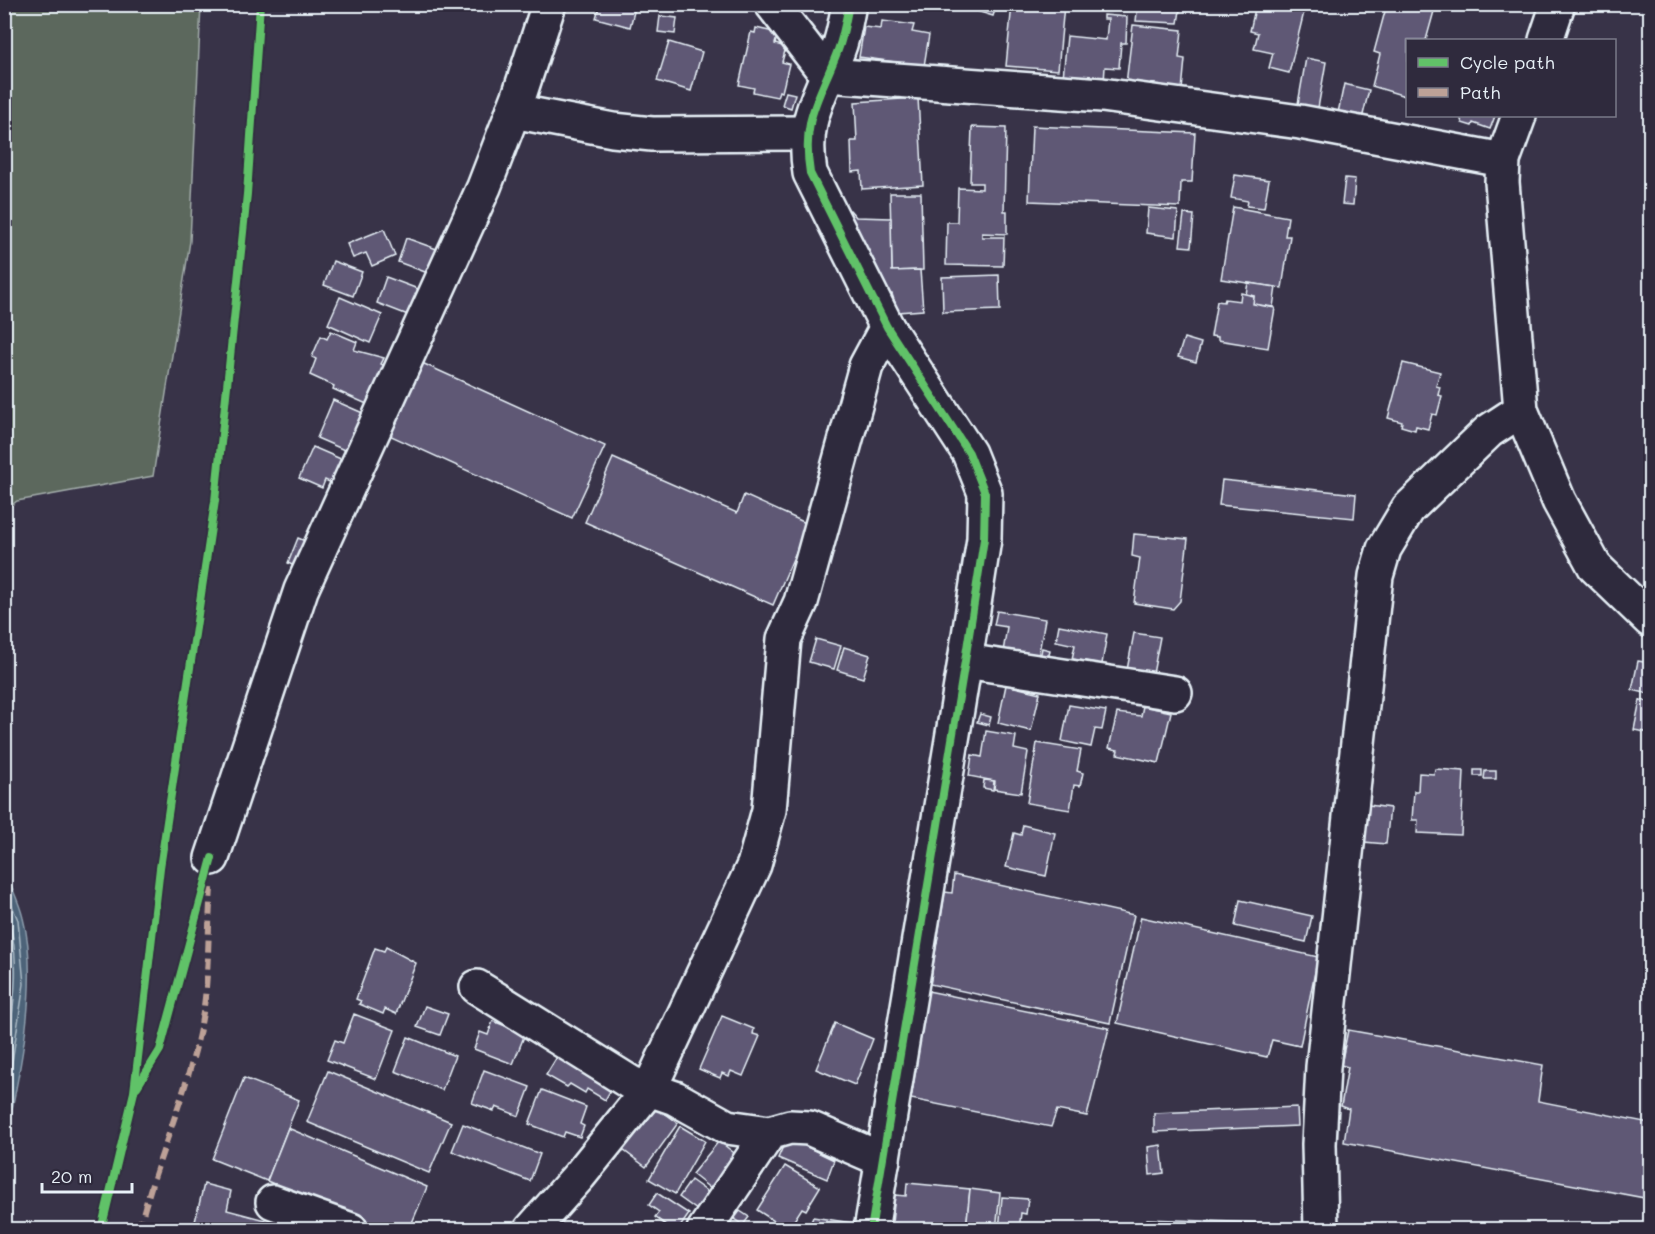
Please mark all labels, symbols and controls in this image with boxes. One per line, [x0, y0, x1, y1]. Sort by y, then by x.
legend [1406, 39, 1616, 117]
text: Cycle path [1460, 50, 1555, 74]
text: Path [1460, 80, 1500, 104]
scale bar [42, 1156, 132, 1194]
text: 20 m [51, 1164, 92, 1188]

